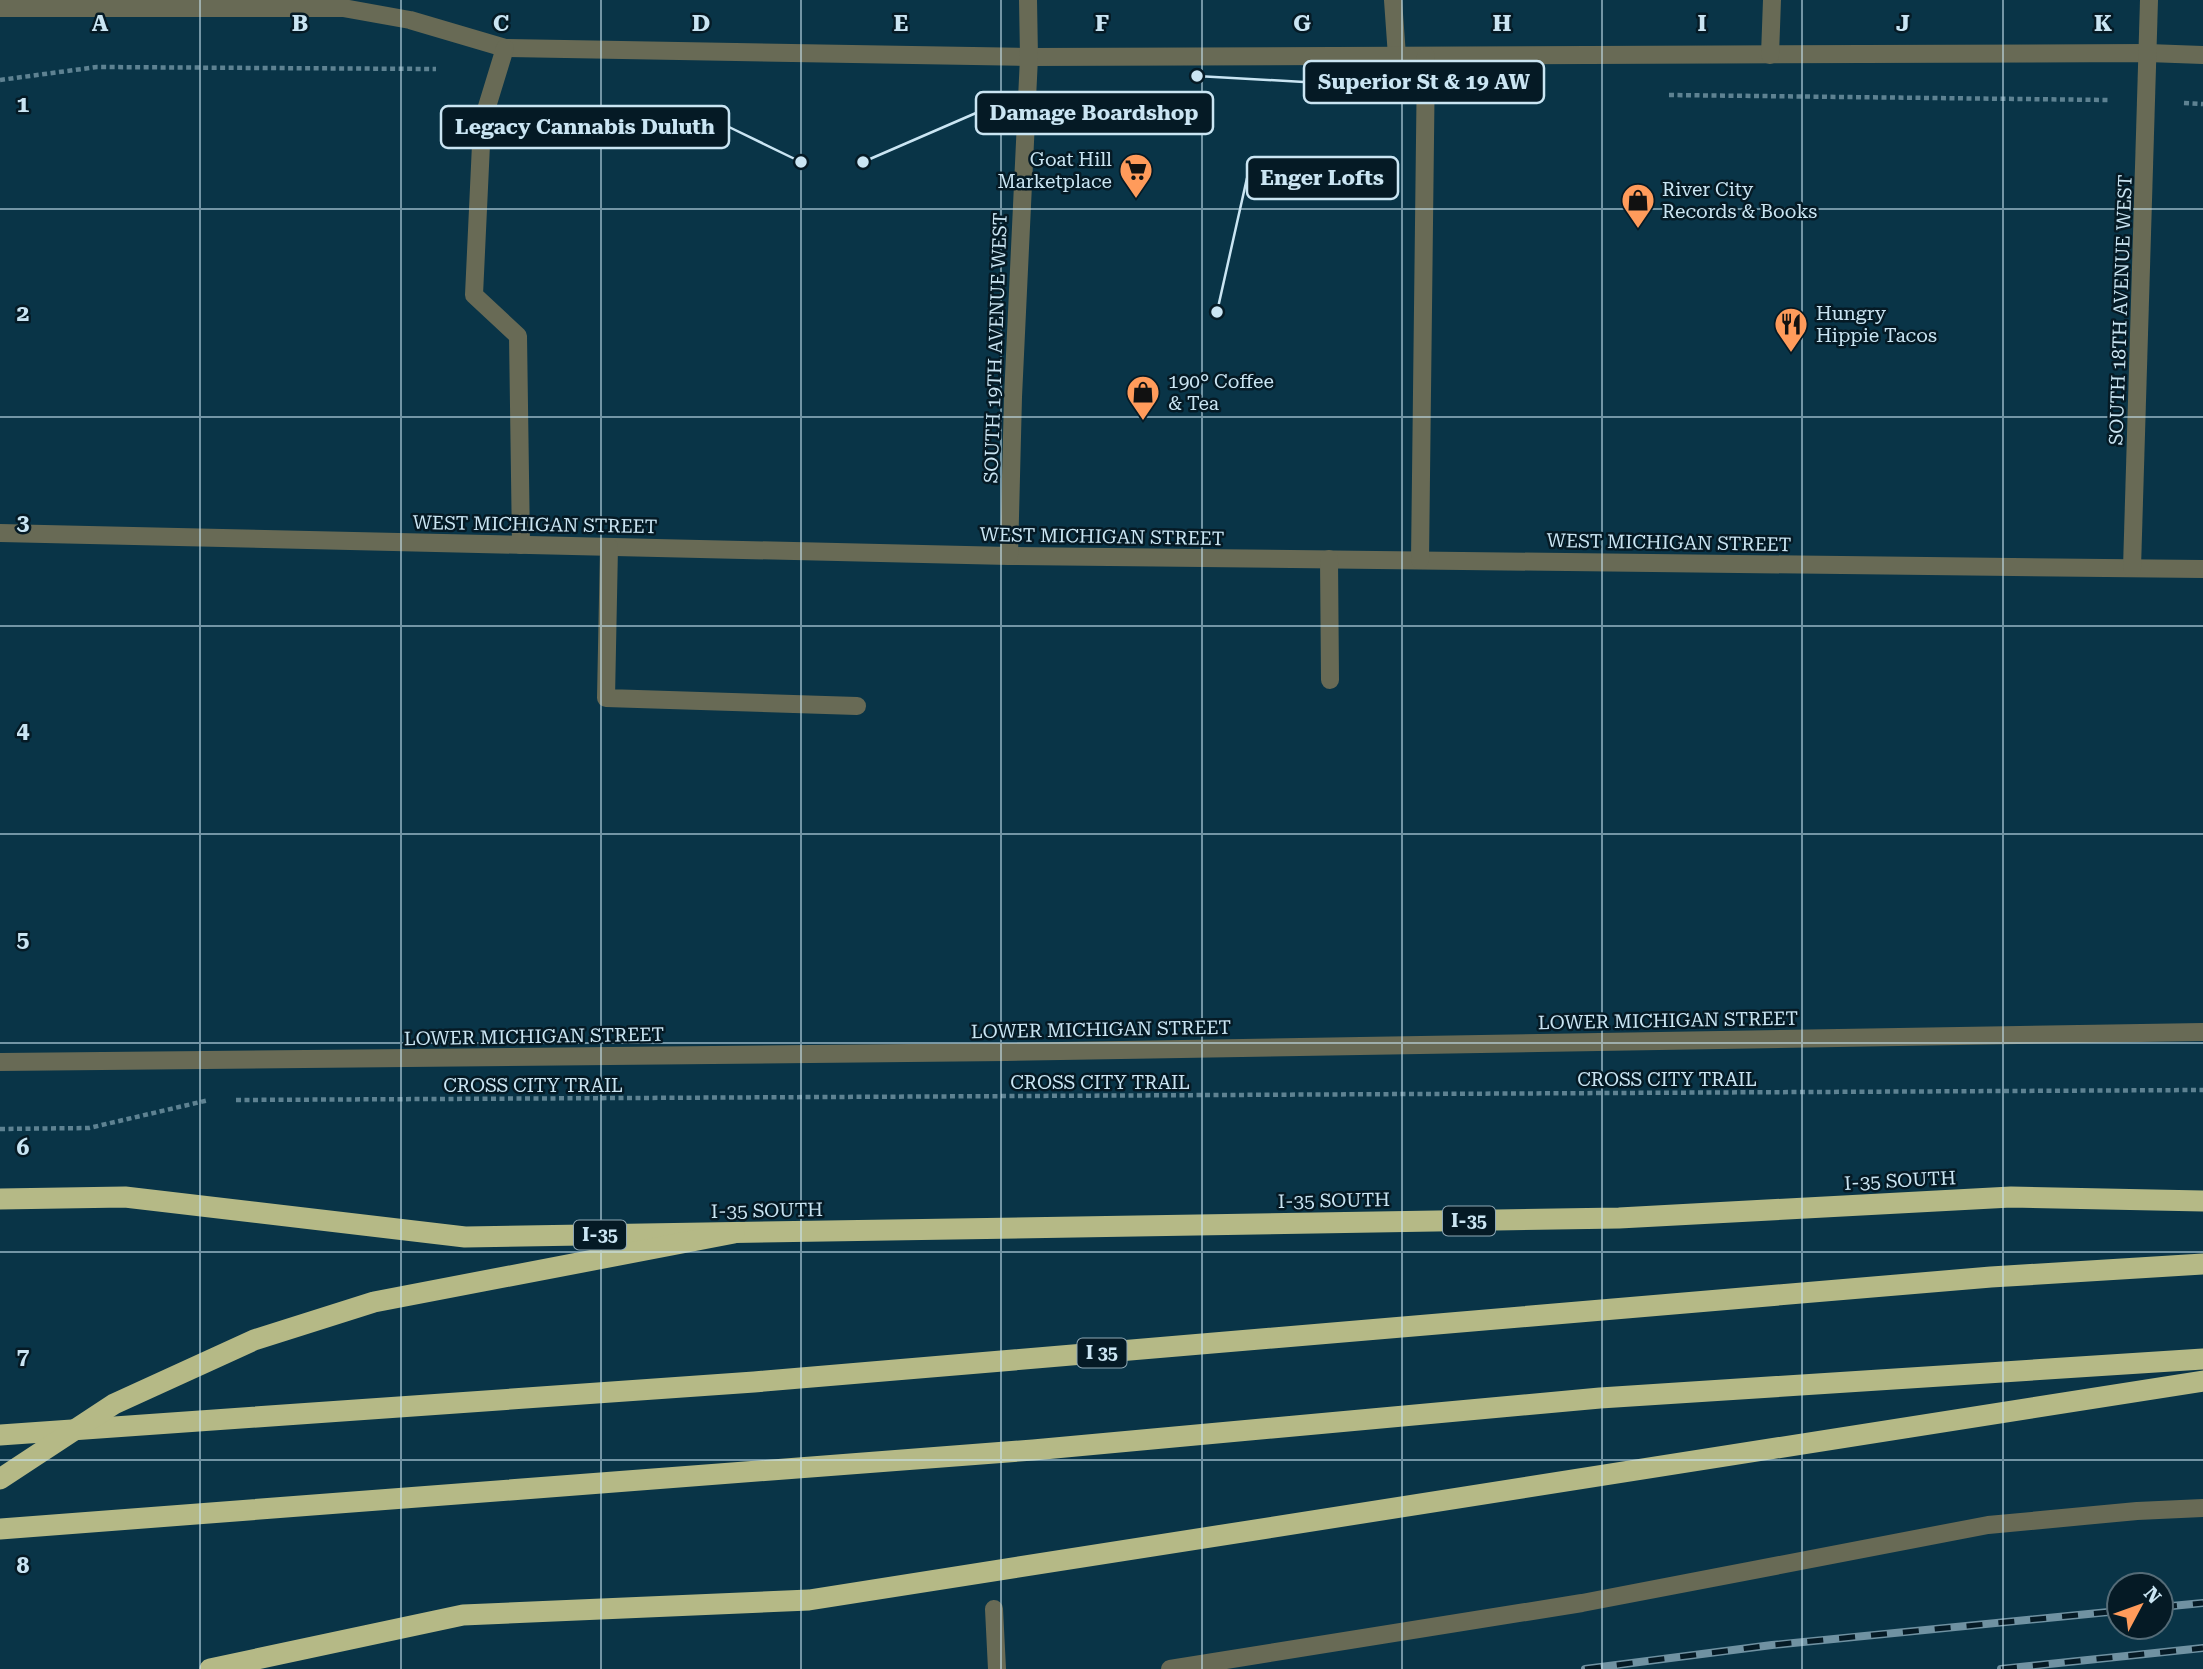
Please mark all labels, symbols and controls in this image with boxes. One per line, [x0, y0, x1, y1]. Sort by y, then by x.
text: A [92, 10, 109, 37]
text: B [292, 10, 308, 37]
text: C [493, 10, 509, 37]
text: D [692, 10, 710, 37]
text: E [894, 10, 908, 37]
text: F [1095, 10, 1109, 37]
text: G [1293, 10, 1311, 37]
text: H [1493, 10, 1512, 37]
text: I [1697, 10, 1707, 37]
text: J [1896, 10, 1910, 37]
text: K [2094, 10, 2112, 37]
callout: Superior St & 19 AW [1304, 61, 1544, 103]
text: Superior St & 19 AW [1318, 70, 1530, 94]
text: 1 [17, 91, 30, 118]
callout: Damage Boardshop [976, 92, 1213, 134]
text: Damage Boardshop [990, 101, 1198, 125]
callout: Legacy Cannabis Duluth [441, 106, 729, 148]
text: Legacy Cannabis Duluth [455, 115, 715, 139]
place label: Goat Hill Marketplace [998, 148, 1112, 193]
supermarket icon: Goat Hill Marketplace [1117, 151, 1155, 200]
callout: Enger Lofts [1247, 157, 1398, 199]
text: Enger Lofts [1260, 166, 1384, 190]
street label: SOUTH 18TH AVENUE WEST [2104, 174, 2137, 446]
place label: River City Records & Books [1662, 178, 1817, 223]
shop icon: River City Records & Books [1619, 181, 1657, 230]
street label: SOUTH 19TH AVENUE WEST [979, 212, 1012, 484]
text: 2 [17, 300, 29, 327]
place label: Hungry Hippie Tacos [1816, 302, 1937, 347]
restaurant icon: Hungry Hippie Tacos [1772, 305, 1810, 354]
place label: 190° Coffee & Tea [1168, 370, 1274, 415]
shop icon: 190° Coffee & Tea [1124, 373, 1162, 422]
text: 3 [17, 509, 30, 536]
street label: WEST MICHIGAN STREET [412, 511, 658, 538]
street label: WEST MICHIGAN STREET [979, 523, 1225, 550]
street label: WEST MICHIGAN STREET [1546, 529, 1792, 556]
text: 4 [17, 717, 30, 744]
text: 5 [17, 926, 30, 953]
street label: LOWER MICHIGAN STREET [1538, 1007, 1798, 1034]
street label: LOWER MICHIGAN STREET [971, 1016, 1231, 1043]
street label: LOWER MICHIGAN STREET [404, 1023, 664, 1050]
street label: CROSS CITY TRAIL [1577, 1068, 1757, 1091]
street label: CROSS CITY TRAIL [1010, 1071, 1190, 1094]
street label: CROSS CITY TRAIL [443, 1074, 623, 1097]
text: 6 [17, 1134, 30, 1161]
street label: I-35 SOUTH [1843, 1166, 1957, 1195]
street label: I-35 SOUTH [1278, 1188, 1390, 1213]
street label: I-35 SOUTH [711, 1198, 823, 1223]
road number: I-35 [1443, 1206, 1495, 1236]
road number: I-35 [574, 1220, 626, 1250]
road number: I 35 [1078, 1338, 1126, 1368]
text: 7 [17, 1343, 30, 1370]
text: 8 [17, 1552, 30, 1579]
north arrow [2105, 1571, 2175, 1641]
text: N [2139, 1582, 2166, 1609]

